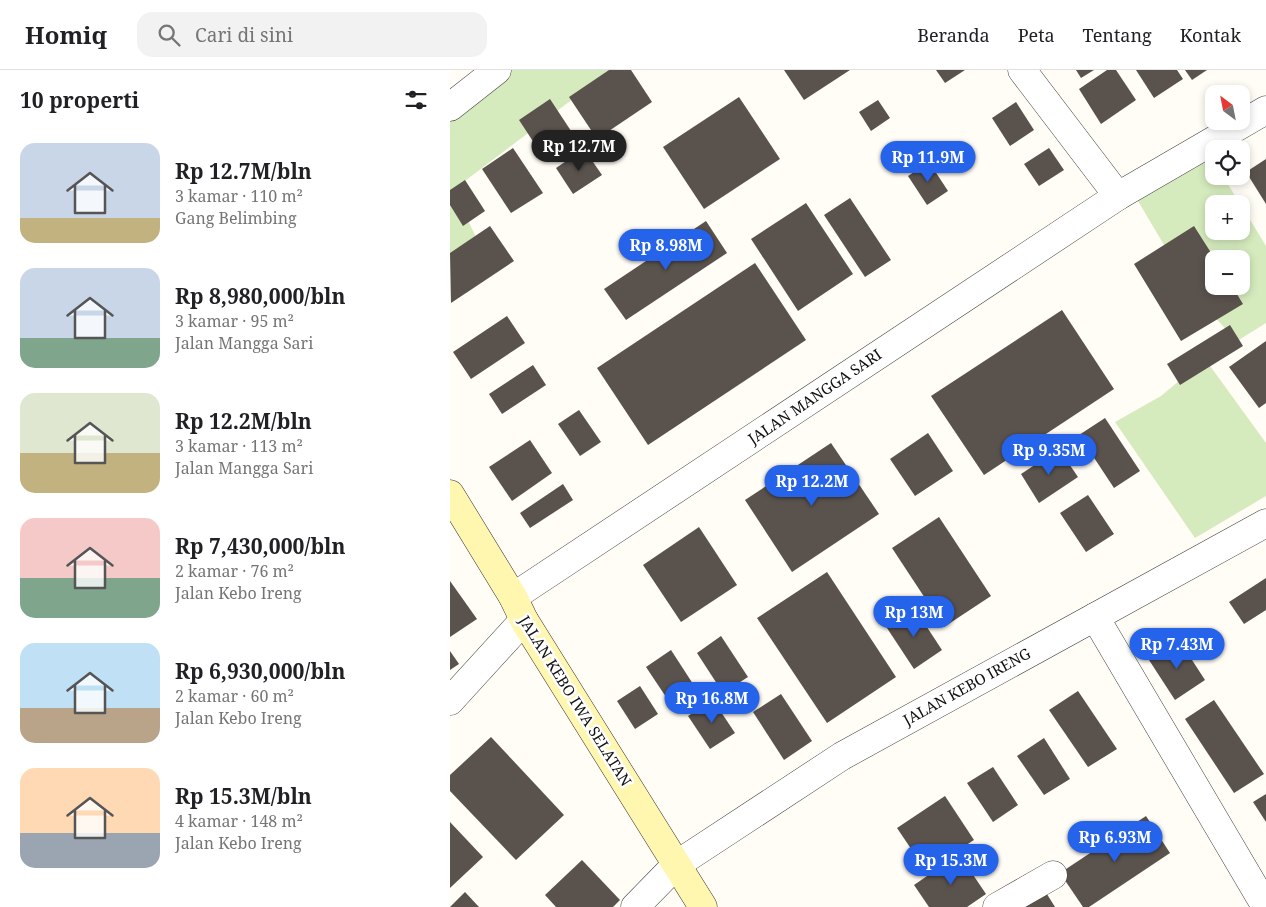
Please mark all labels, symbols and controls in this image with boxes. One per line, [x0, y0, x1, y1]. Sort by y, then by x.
search box [137, 12, 487, 57]
text: Homiq [25, 18, 107, 51]
icon: search [155, 21, 183, 49]
text: Cari di sini [195, 22, 293, 48]
text: Beranda [917, 23, 990, 47]
text: Peta [1018, 23, 1055, 47]
text: Tentang [1083, 23, 1152, 47]
text: Kontak [1180, 23, 1241, 47]
north arrow [1205, 85, 1250, 130]
map controls [1205, 85, 1250, 295]
text: 10 properti [20, 86, 139, 114]
icon: filters [402, 86, 430, 114]
pin: Rp 12.7M [527, 129, 631, 172]
text: Rp 12.7M [543, 135, 615, 157]
pin: Rp 11.9M [876, 140, 980, 183]
button: locate [1205, 140, 1250, 185]
text: Rp 11.9M [892, 146, 964, 168]
text: Rp 12.7M/bln [175, 157, 312, 185]
icon: home [60, 163, 120, 223]
text: 3 kamar · 110 m² [175, 185, 303, 207]
button: + [1205, 195, 1250, 240]
text: Gang Belimbing [175, 207, 297, 229]
pin: Rp 8.98M [614, 228, 718, 271]
text: Rp 8.98M [630, 234, 702, 256]
button: − [1205, 250, 1250, 295]
text: Rp 8,980,000/bln [175, 282, 345, 310]
icon: home [60, 288, 120, 348]
text: 3 kamar · 95 m² [175, 310, 294, 332]
text: Jalan Mangga Sari [175, 332, 313, 354]
street label: JALAN MANGGA SARI [743, 344, 885, 449]
text: Rp 12.2M/bln [175, 407, 312, 435]
icon: home [60, 413, 120, 473]
pin: Rp 9.35M [997, 434, 1101, 476]
text: 3 kamar · 113 m² [175, 435, 303, 457]
text: Rp 9.35M [1013, 439, 1085, 461]
text: Jalan Mangga Sari [175, 457, 313, 479]
pin: Rp 12.2M [760, 464, 864, 507]
text: Rp 12.2M [776, 470, 848, 492]
text: Rp 7,430,000/bln [175, 532, 345, 560]
icon: home [60, 538, 120, 598]
text: 2 kamar · 76 m² [175, 560, 294, 582]
text: Jalan Kebo Ireng [175, 582, 302, 604]
pin: Rp 13M [873, 596, 955, 638]
text: Rp 13M [884, 601, 944, 623]
street label: JALAN KEBO IWA SELATAN [515, 611, 637, 790]
pin: Rp 7.43M [1125, 628, 1229, 670]
text: Rp 7.43M [1141, 633, 1213, 655]
street label: JALAN KEBO IRENG [898, 643, 1034, 730]
text: Rp 6,930,000/bln [175, 657, 345, 685]
icon: home [60, 663, 120, 723]
pin: Rp 16.8M [660, 682, 764, 724]
text: 2 kamar · 60 m² [175, 685, 294, 707]
text: Rp 16.8M [676, 687, 748, 709]
text: Jalan Kebo Ireng [175, 707, 302, 729]
text: Rp 15.3M/bln [175, 782, 312, 810]
icon: home [60, 788, 120, 848]
text: 4 kamar · 148 m² [175, 810, 303, 832]
pin: Rp 6.93M [1063, 820, 1167, 863]
text: Rp 6.93M [1079, 826, 1151, 848]
text: Jalan Kebo Ireng [175, 832, 302, 854]
pin: Rp 15.3M [899, 844, 1003, 886]
text: Rp 15.3M [915, 849, 987, 871]

